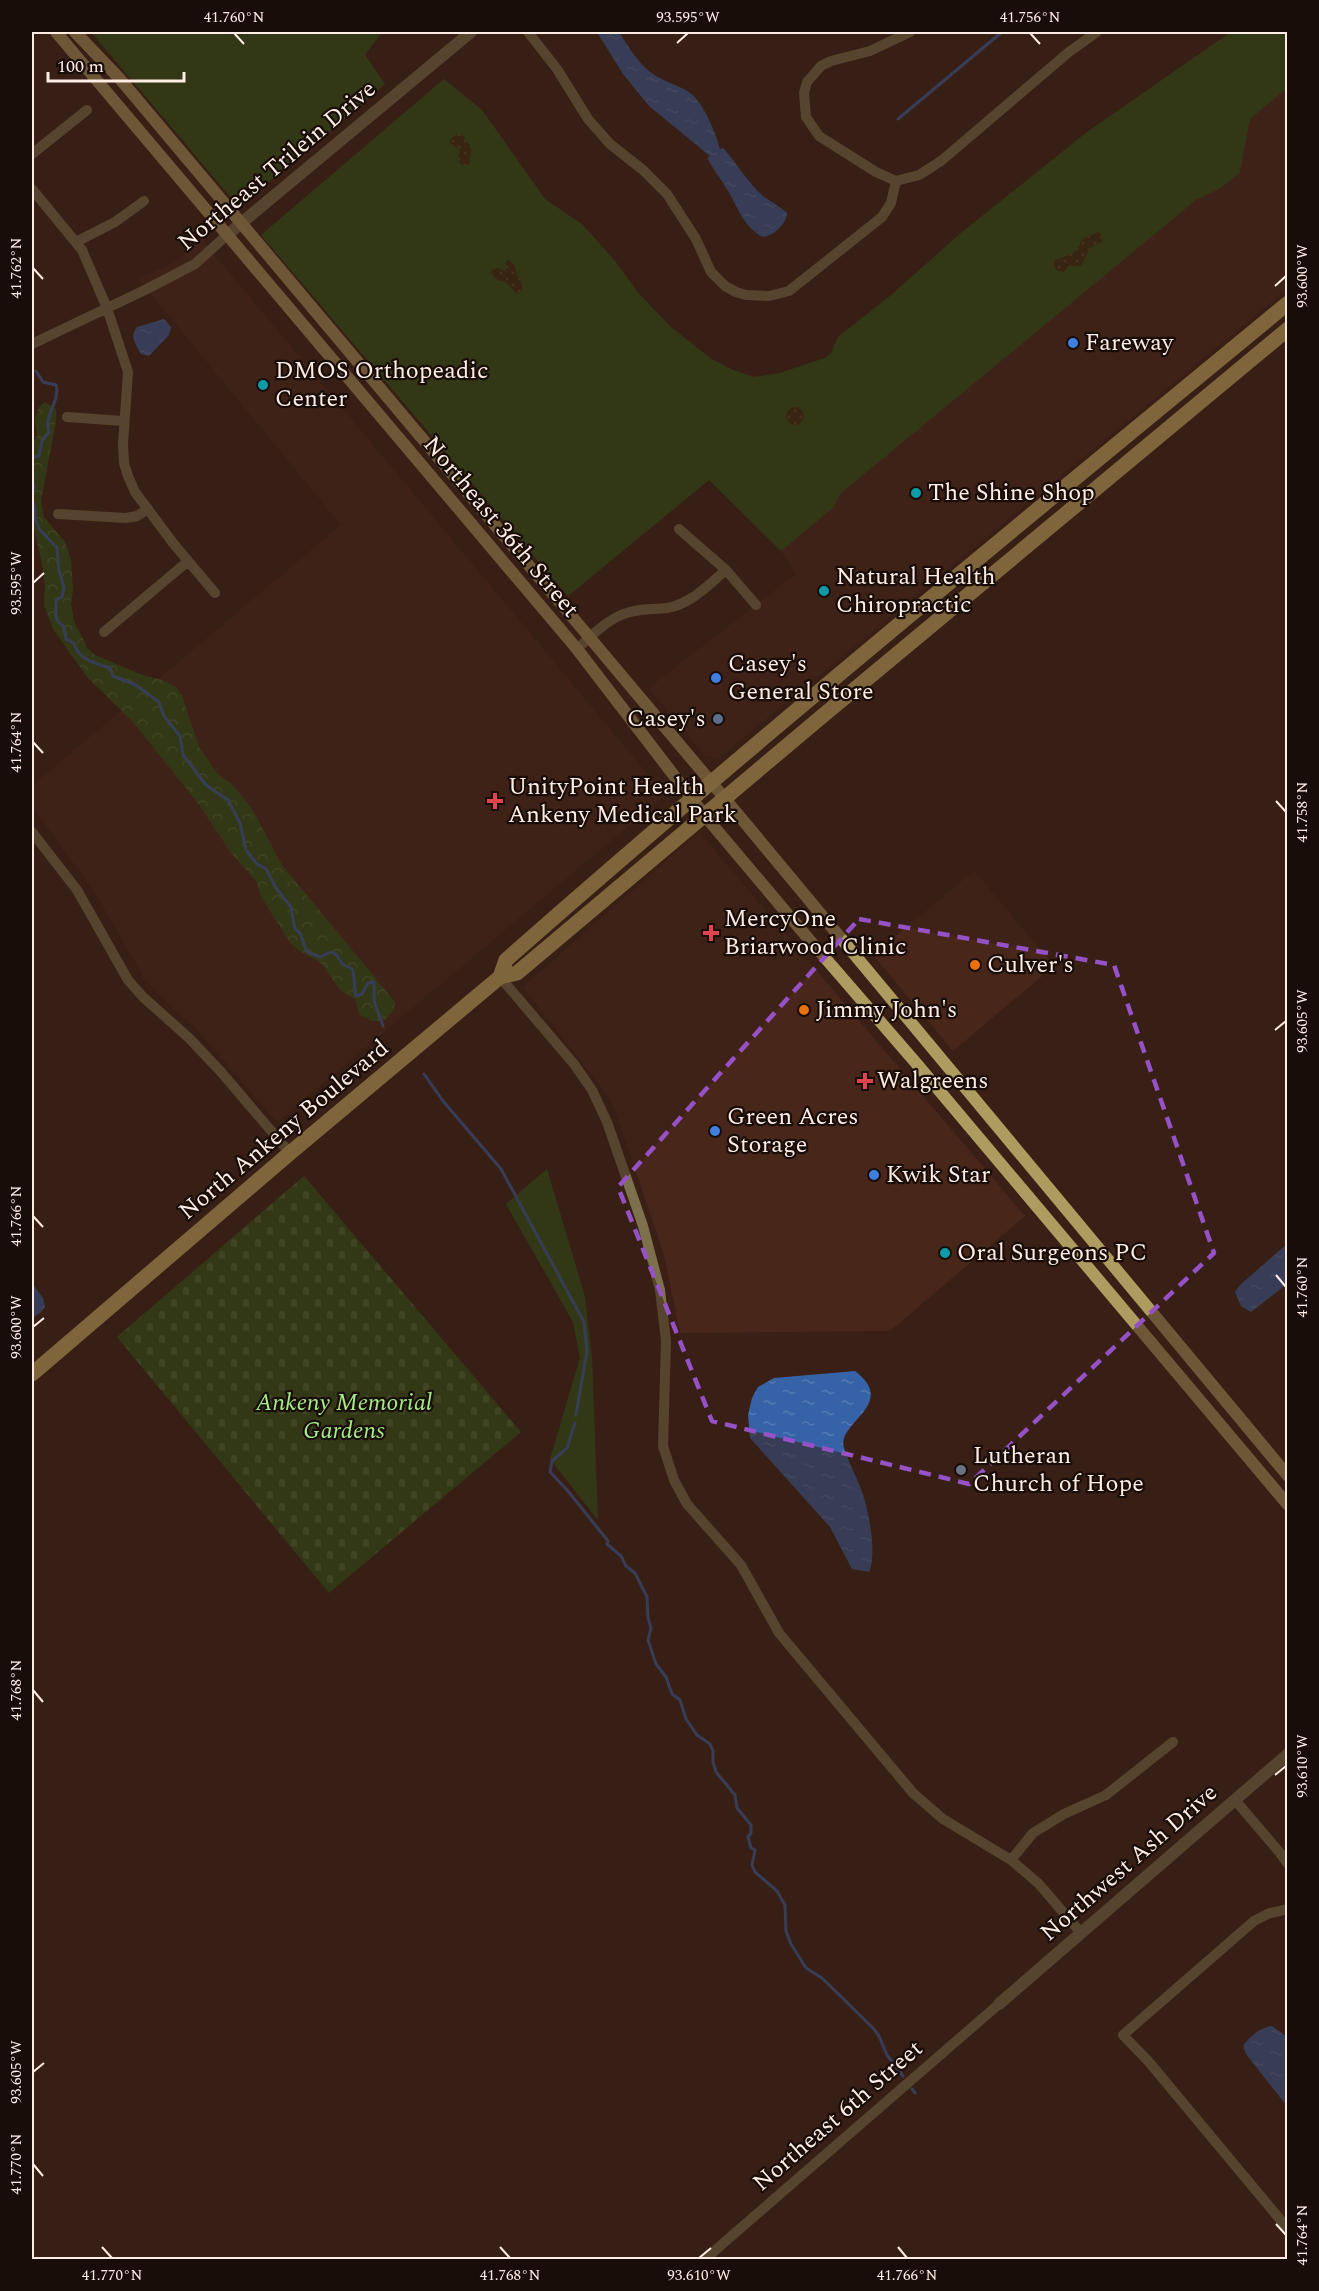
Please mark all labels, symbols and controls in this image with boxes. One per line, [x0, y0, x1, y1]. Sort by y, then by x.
text: 41.760°N [204, 6, 264, 29]
text: 93.595°W [656, 6, 720, 29]
text: 41.756°N [1000, 6, 1060, 29]
scale bar [48, 45, 184, 83]
text: 100 m [57, 53, 104, 80]
street label: Northeast Trilein Drive [170, 72, 384, 260]
text: 41.762°N [5, 238, 28, 298]
text: 93.600°W [1291, 244, 1314, 308]
place label: Fareway [1085, 325, 1175, 361]
marker: Fareway [1066, 336, 1080, 350]
place label: DMOS Orthopeadic Center [275, 353, 488, 417]
marker: DMOS Orthopeadic Center [256, 378, 270, 392]
street label: Northeast 36th Street [414, 428, 588, 626]
place label: The Shine Shop [928, 475, 1095, 511]
marker: The Shine Shop [909, 486, 923, 500]
text: 93.595°W [5, 551, 28, 615]
place label: Natural Health Chiropractic [836, 559, 995, 623]
marker: Natural Health Chiropractic [817, 584, 831, 598]
place label: Casey's General Store [728, 646, 874, 710]
marker: Casey's General Store [709, 671, 723, 685]
place label: Casey's [627, 701, 706, 737]
text: 41.764°N [5, 712, 28, 772]
marker: Casey's [711, 712, 725, 726]
place label: UnityPoint Health Ankeny Medical Park [508, 769, 737, 833]
text: 41.758°N [1291, 782, 1314, 842]
marker: UnityPoint Health Ankeny Medical Park [486, 792, 504, 810]
place label: MercyOne Briarwood Clinic [724, 901, 907, 965]
marker: MercyOne Briarwood Clinic [702, 924, 720, 942]
place label: Culver's [987, 947, 1074, 983]
marker: Culver's [968, 958, 982, 972]
text: 93.605°W [1291, 989, 1314, 1053]
place label: Jimmy John's [816, 992, 957, 1028]
marker: Jimmy John's [797, 1003, 811, 1017]
street label: North Ankeny Boulevard [171, 1031, 397, 1229]
place label: Walgreens [877, 1063, 989, 1099]
marker: Walgreens [858, 1074, 872, 1088]
place label: Green Acres Storage [727, 1099, 859, 1163]
marker: Green Acres Storage [708, 1124, 722, 1138]
place label: Kwik Star [886, 1157, 991, 1193]
marker: Kwik Star [867, 1168, 881, 1182]
text: 41.766°N [5, 1186, 28, 1246]
place label: Oral Surgeons PC [957, 1235, 1147, 1271]
marker: Oral Surgeons PC [938, 1246, 952, 1260]
text: 41.760°N [1291, 1257, 1314, 1317]
text: 93.600°W [5, 1295, 28, 1359]
park label: Ankeny Memorial Gardens [255, 1385, 432, 1449]
place label: Lutheran Church of Hope [973, 1438, 1144, 1502]
marker: Lutheran Church of Hope [954, 1463, 968, 1477]
text: 41.768°N [5, 1660, 28, 1720]
text: 93.610°W [1291, 1734, 1314, 1798]
street label: Northwest Ash Drive [1032, 1776, 1226, 1950]
street label: Northeast 6th Street [745, 2032, 931, 2200]
text: 93.605°W [5, 2040, 28, 2104]
text: 41.770°N [5, 2134, 28, 2194]
text: 41.764°N [1291, 2205, 1314, 2265]
text: 41.770°N [82, 2264, 142, 2287]
text: 41.768°N [480, 2264, 540, 2287]
text: 93.610°W [667, 2264, 731, 2287]
text: 41.766°N [877, 2264, 937, 2287]

